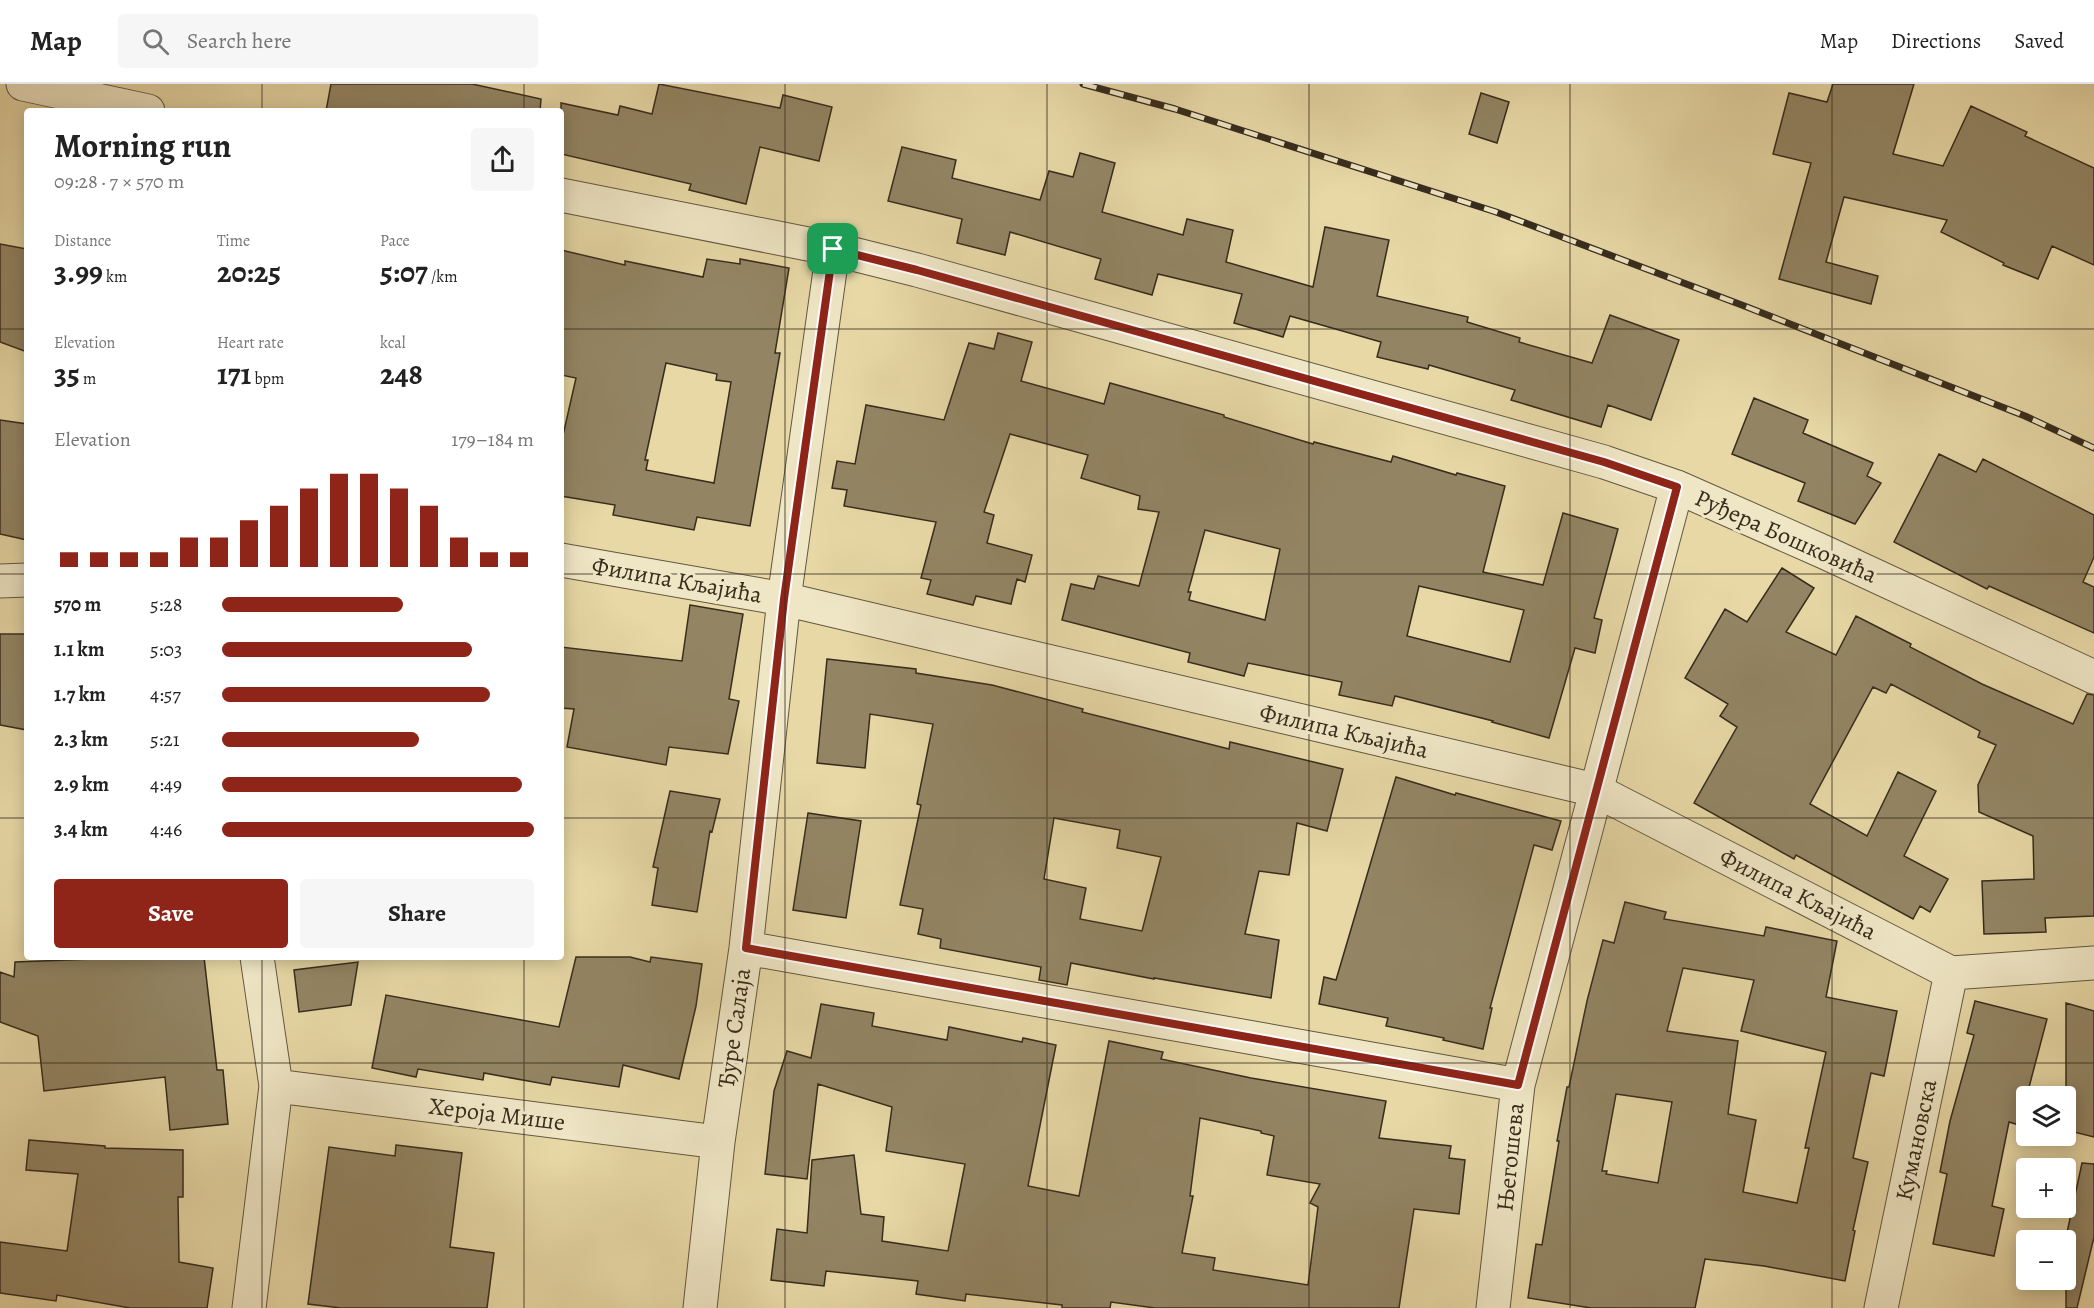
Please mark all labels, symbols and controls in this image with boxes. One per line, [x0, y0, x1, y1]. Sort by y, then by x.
search box [118, 14, 538, 68]
text: Map [30, 22, 82, 60]
icon: search [139, 25, 172, 58]
text: Search here [187, 26, 291, 56]
text: Map [1820, 27, 1858, 55]
text: Directions [1891, 27, 1981, 55]
text: Saved [2014, 27, 2064, 55]
text: Morning run [54, 123, 231, 168]
button: share [471, 128, 534, 191]
text: 09:28 · 7 × 570 m [54, 168, 184, 195]
pin [807, 223, 858, 274]
text: Distance [54, 230, 111, 252]
text: Time [217, 230, 250, 252]
text: Pace [380, 230, 410, 252]
icon: arrive [816, 232, 849, 265]
text: 3.99 [54, 252, 103, 292]
text: 20:25 [217, 252, 281, 292]
text: 5:07 [380, 252, 428, 292]
text: km [103, 266, 127, 288]
text: /km [428, 266, 458, 288]
text: Elevation [54, 332, 115, 354]
text: Heart rate [217, 332, 284, 354]
text: kcal [380, 332, 406, 354]
text: 35 [54, 354, 80, 394]
text: 171 [217, 354, 251, 394]
text: 248 [380, 354, 423, 394]
text: m [80, 368, 96, 390]
text: bpm [251, 368, 284, 390]
text: Elevation [54, 426, 131, 453]
text: 179–184 m [451, 426, 534, 453]
street label: Руђера Бошковића [1690, 482, 1882, 590]
street label: Филипа Кљајића [589, 549, 765, 611]
text: 570 m [54, 591, 101, 618]
text: 5:28 [150, 591, 183, 618]
text: 1.1 km [54, 636, 104, 663]
text: 5:03 [150, 636, 182, 663]
text: 1.7 km [54, 681, 106, 708]
text: 4:57 [150, 681, 181, 708]
street label: Филипа Кљајића [1256, 696, 1432, 766]
text: 2.3 km [54, 726, 108, 753]
text: 5:21 [150, 726, 180, 753]
text: 2.9 km [54, 771, 109, 798]
text: 4:49 [150, 771, 182, 798]
text: 3.4 km [54, 816, 108, 843]
text: 4:46 [150, 816, 182, 843]
street label: Филипа Кљајића [1714, 841, 1882, 947]
button: Save [54, 879, 288, 948]
button: Share [300, 879, 534, 948]
street label: Ђуре Салаја [710, 966, 758, 1090]
street label: Кумановска [1888, 1076, 1944, 1204]
map controls [2016, 1086, 2076, 1290]
button: layers [2016, 1086, 2076, 1146]
street label: Хероја Мише [427, 1090, 567, 1138]
street label: Његошева [1488, 1101, 1532, 1213]
button: + [2016, 1158, 2076, 1218]
button: − [2016, 1230, 2076, 1290]

